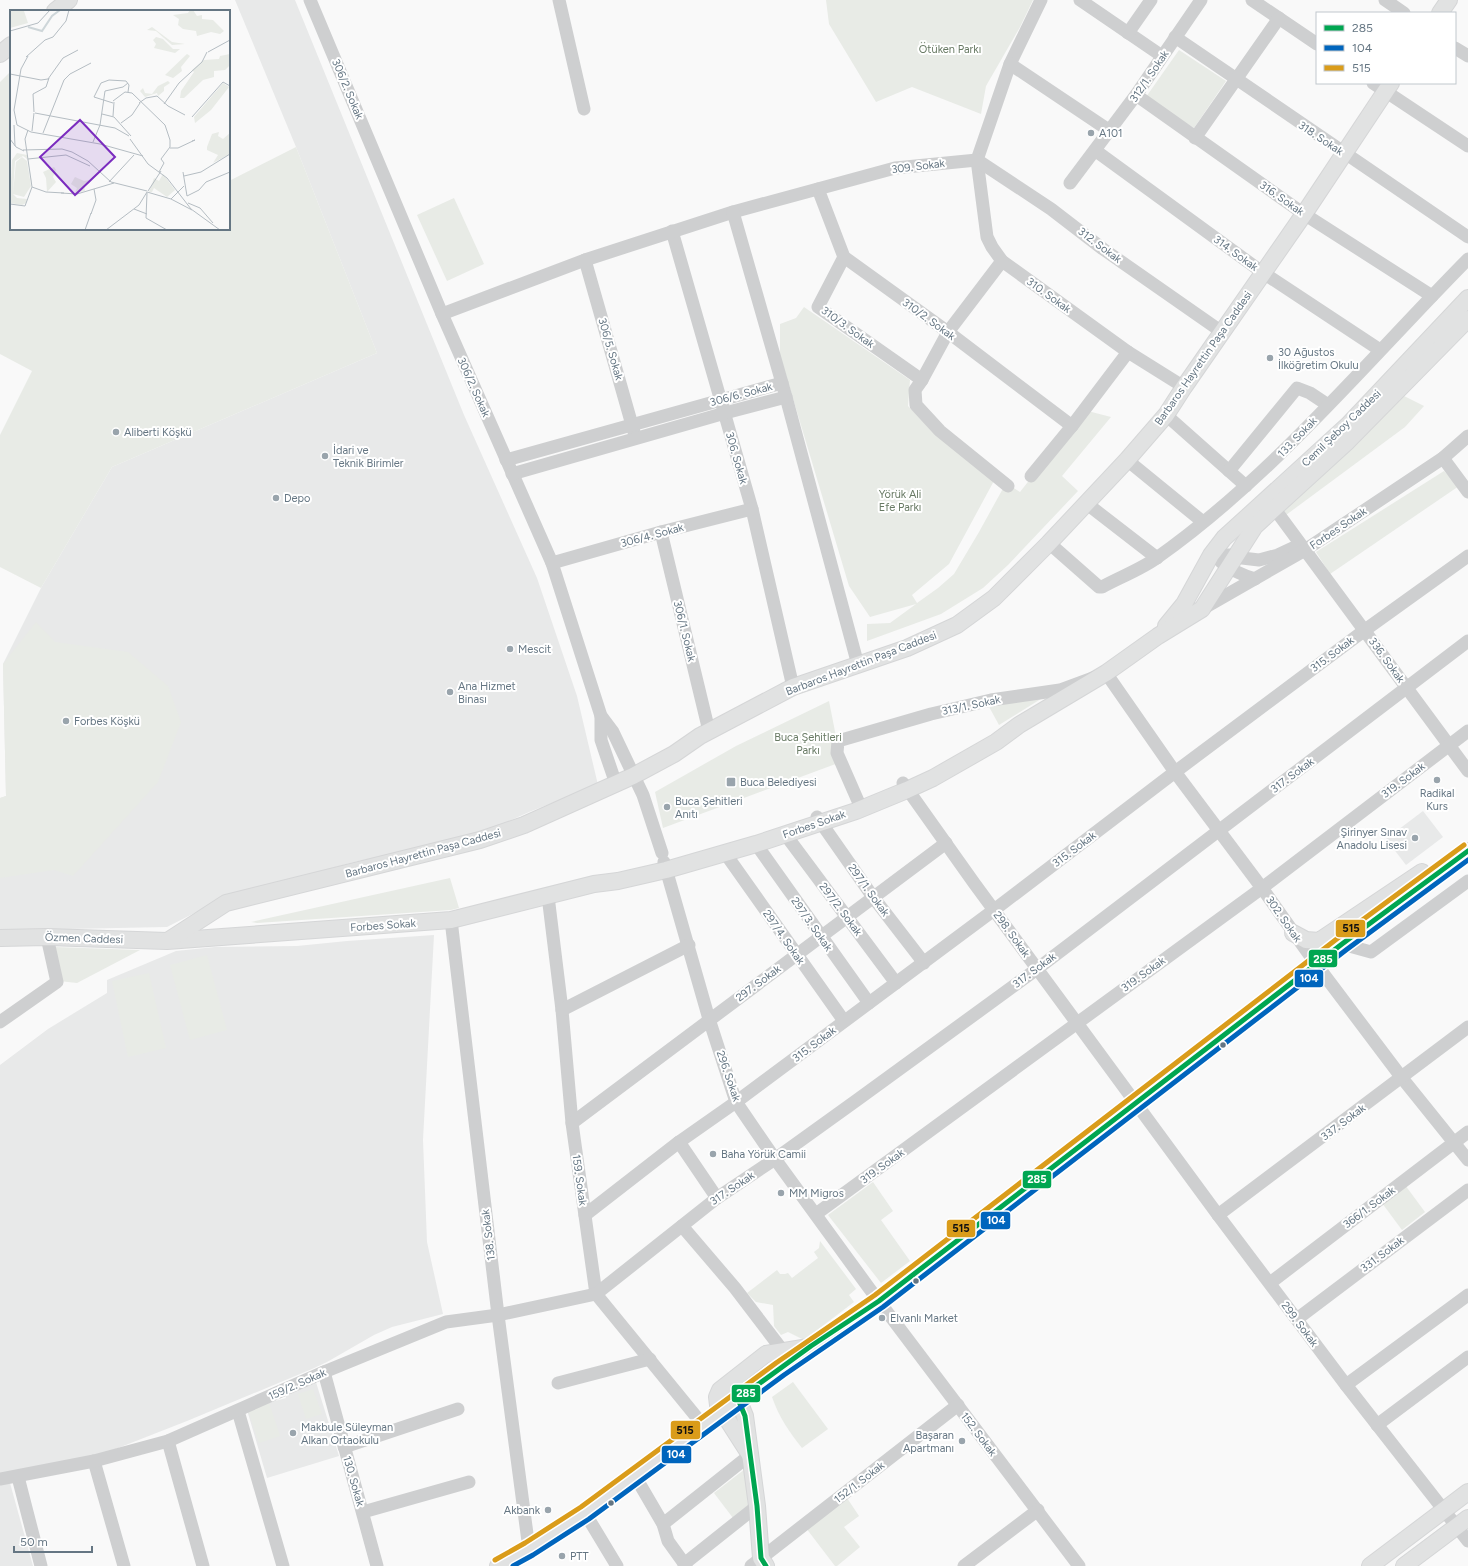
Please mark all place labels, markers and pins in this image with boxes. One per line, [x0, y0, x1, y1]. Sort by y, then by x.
place label: A101 [1099, 127, 1123, 140]
marker: A101 [1086, 128, 1096, 138]
place label: 30 Ağustos İlköğretim Okulu [1278, 346, 1359, 372]
marker: 30 Ağustos İlköğretim Okulu [1265, 353, 1275, 363]
place label: Aliberti Köşkü [124, 426, 192, 439]
marker: Aliberti Köşkü [111, 427, 121, 437]
place label: İdari ve Teknik Birimler [333, 444, 404, 470]
marker: İdari ve Teknik Birimler [320, 451, 330, 461]
place label: Depo [284, 492, 310, 505]
marker: Depo [271, 493, 281, 503]
place label: Mescit [518, 643, 551, 656]
marker: Mescit [505, 644, 515, 654]
place label: Ana Hizmet Binası [458, 680, 516, 706]
marker: Ana Hizmet Binası [445, 687, 455, 697]
place label: Forbes Köşkü [74, 715, 140, 728]
marker: Forbes Köşkü [61, 716, 71, 726]
marker: Radikal Kurs [1432, 775, 1442, 785]
marker: Buca Belediyesi [725, 776, 737, 788]
place label: Buca Belediyesi [740, 776, 817, 789]
place label: Radikal Kurs [1420, 787, 1454, 813]
place label: Buca Şehitleri Anıtı [675, 795, 742, 821]
marker: Buca Şehitleri Anıtı [662, 802, 672, 812]
place label: Şirinyer Sınav Anadolu Lisesi [1337, 826, 1407, 852]
marker: Şirinyer Sınav Anadolu Lisesi [1410, 833, 1420, 843]
unlabelled marker [1218, 1040, 1228, 1050]
place label: Baha Yörük Camii [721, 1148, 806, 1161]
marker: Baha Yörük Camii [708, 1149, 718, 1159]
place label: MM Migros [789, 1187, 844, 1200]
marker: MM Migros [776, 1188, 786, 1198]
unlabelled marker [911, 1276, 921, 1286]
place label: Elvanlı Market [890, 1312, 958, 1325]
marker: Elvanlı Market [877, 1313, 887, 1323]
place label: Makbule Süleyman Alkan Ortaokulu [301, 1421, 393, 1447]
marker: Makbule Süleyman Alkan Ortaokulu [288, 1428, 298, 1438]
place label: Başaran Apartmanı [903, 1429, 954, 1455]
marker: Başaran Apartmanı [957, 1436, 967, 1446]
unlabelled marker [606, 1498, 616, 1508]
place label: Akbank [504, 1504, 541, 1517]
marker: Akbank [543, 1505, 553, 1515]
place label: PTT [570, 1550, 589, 1563]
marker: PTT [557, 1551, 567, 1561]

